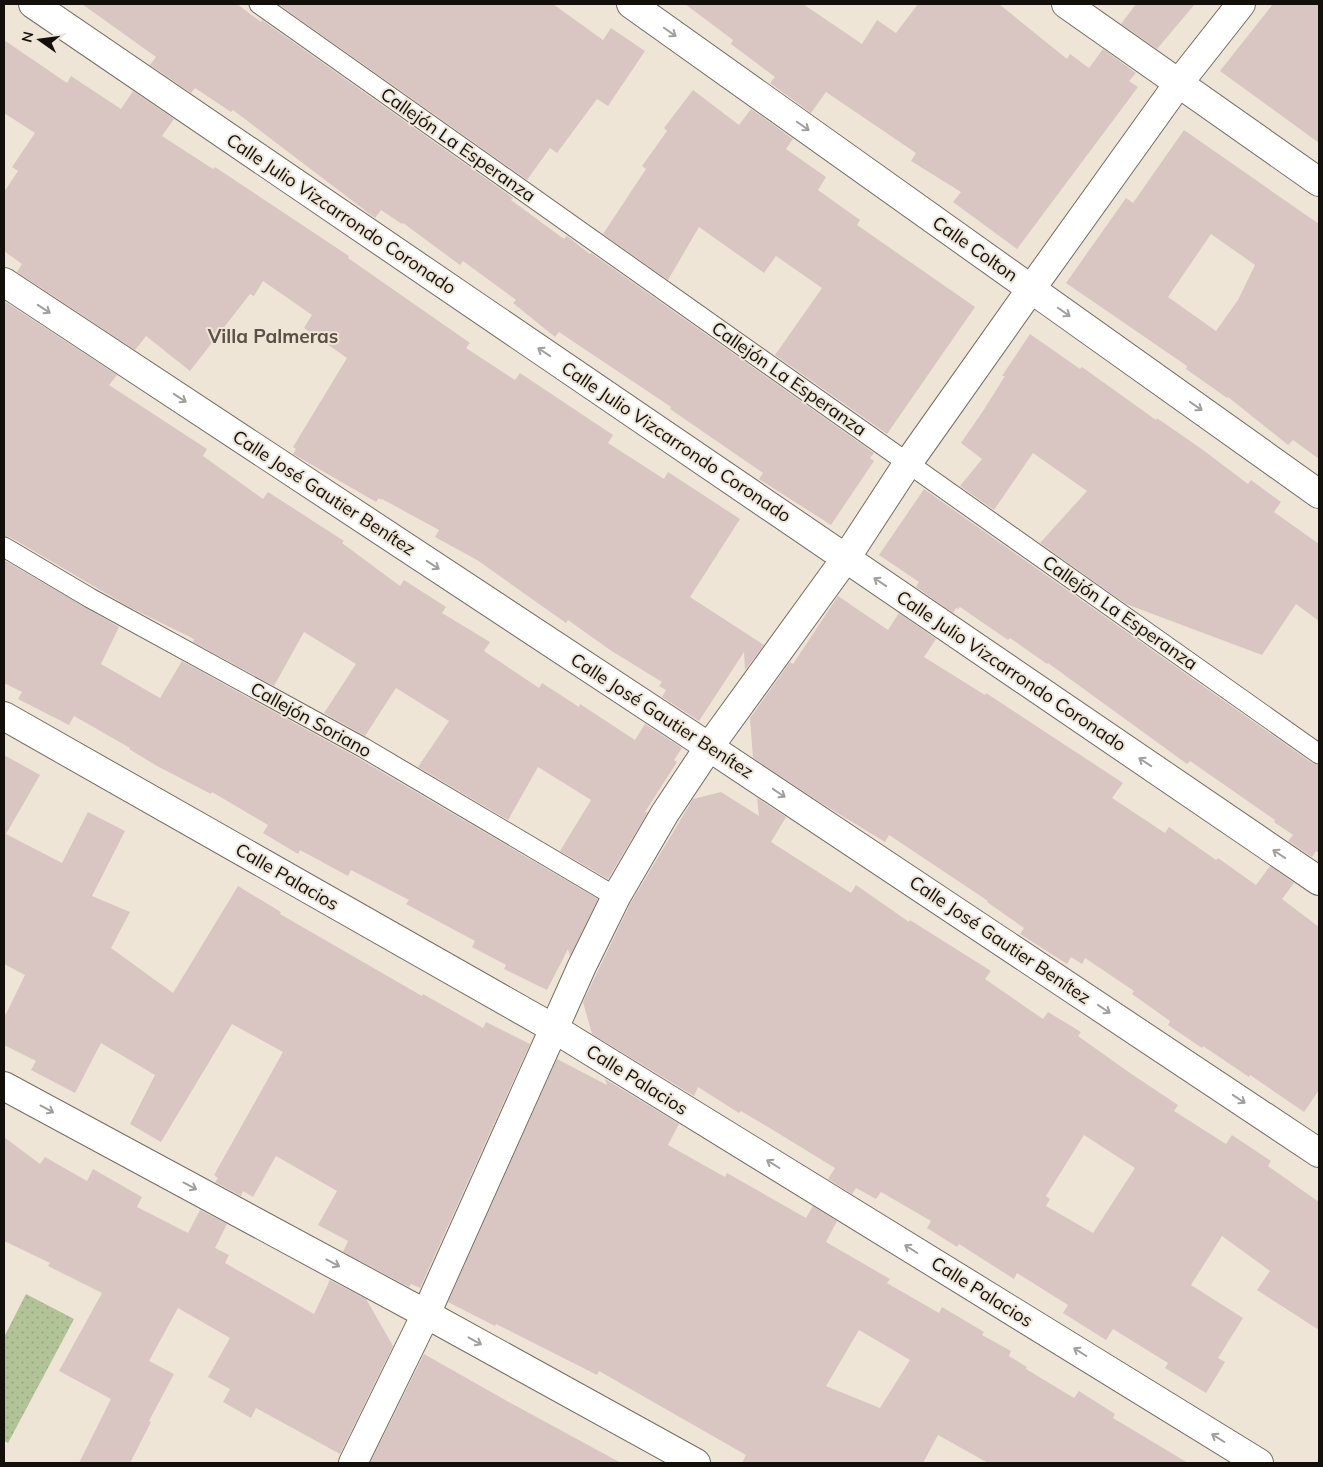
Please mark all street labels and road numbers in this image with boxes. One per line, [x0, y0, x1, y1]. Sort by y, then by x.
street label: Callejón La Esperanza [376, 82, 540, 207]
street label: Calle Julio Vizcarrondo Coronado [222, 128, 460, 299]
street label: Calle Colton [928, 211, 1022, 286]
street label: Callejón La Esperanza [707, 316, 871, 441]
street label: Calle Julio Vizcarrondo Coronado [557, 356, 795, 527]
street label: Calle José Gautier Benítez [228, 425, 420, 560]
street label: Callejón La Esperanza [1038, 550, 1202, 675]
street label: Calle Julio Vizcarrondo Coronado [892, 585, 1130, 756]
street label: Calle José Gautier Benítez [566, 648, 758, 783]
street label: Callejón Soriano [247, 677, 376, 762]
street label: Calle Palacios [232, 838, 343, 915]
street label: Calle José Gautier Benítez [905, 870, 1095, 1009]
street label: Calle Palacios [582, 1039, 692, 1120]
street label: Calle Palacios [927, 1251, 1037, 1332]

